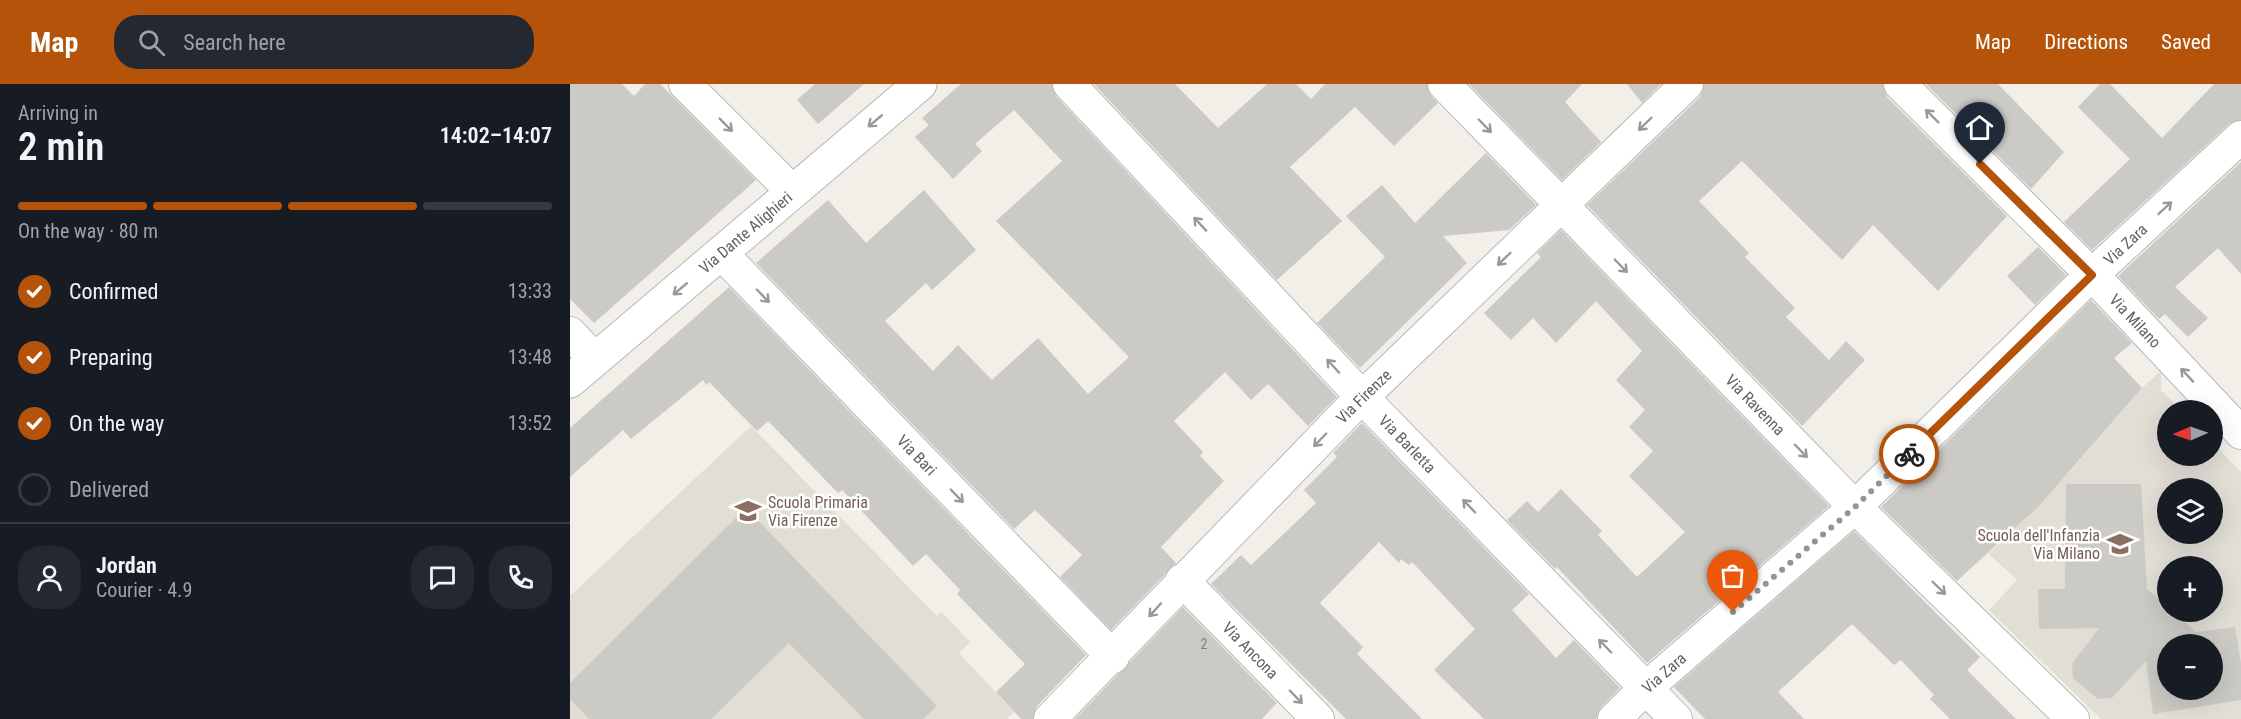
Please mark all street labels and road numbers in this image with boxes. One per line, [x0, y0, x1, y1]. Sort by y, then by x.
street label: Via Dante Alighieri [695, 187, 796, 277]
street label: Via Zara [2100, 219, 2151, 269]
street label: Via Milano [2106, 290, 2165, 352]
street label: Via Firenze [1332, 365, 1395, 427]
street label: Via Ravenna [1722, 370, 1789, 439]
street label: Via Barletta [1375, 411, 1440, 477]
street label: Via Bari [893, 431, 941, 479]
street label: Via Ancona [1219, 618, 1282, 682]
street label: Via Zara [1638, 648, 1690, 697]

